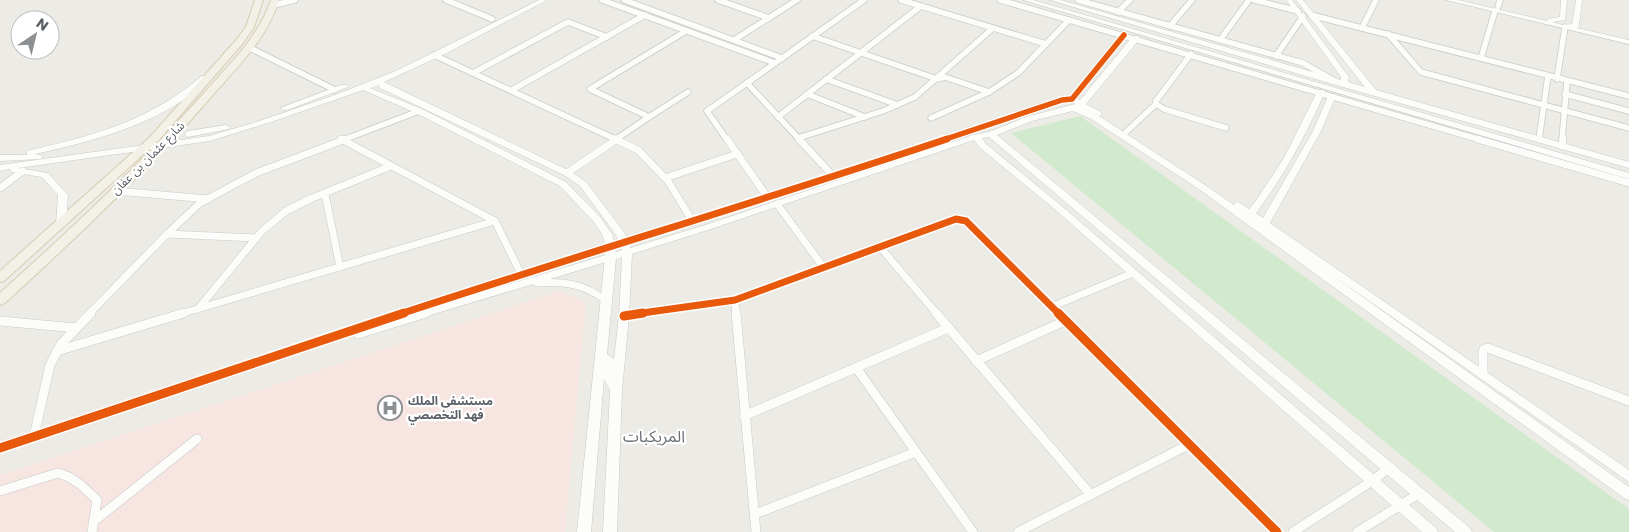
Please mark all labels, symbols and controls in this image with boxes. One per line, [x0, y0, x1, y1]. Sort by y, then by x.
north arrow [10, 10, 60, 60]
text: N [32, 13, 53, 36]
street label: شارع عثمان بن عفان [107, 117, 189, 199]
place label: مستشفى الملك فهد التخصصي [408, 392, 493, 425]
hospital icon: مستشفى الملك فهد التخصصي [377, 395, 403, 421]
district label: المريكبات [623, 425, 685, 448]

